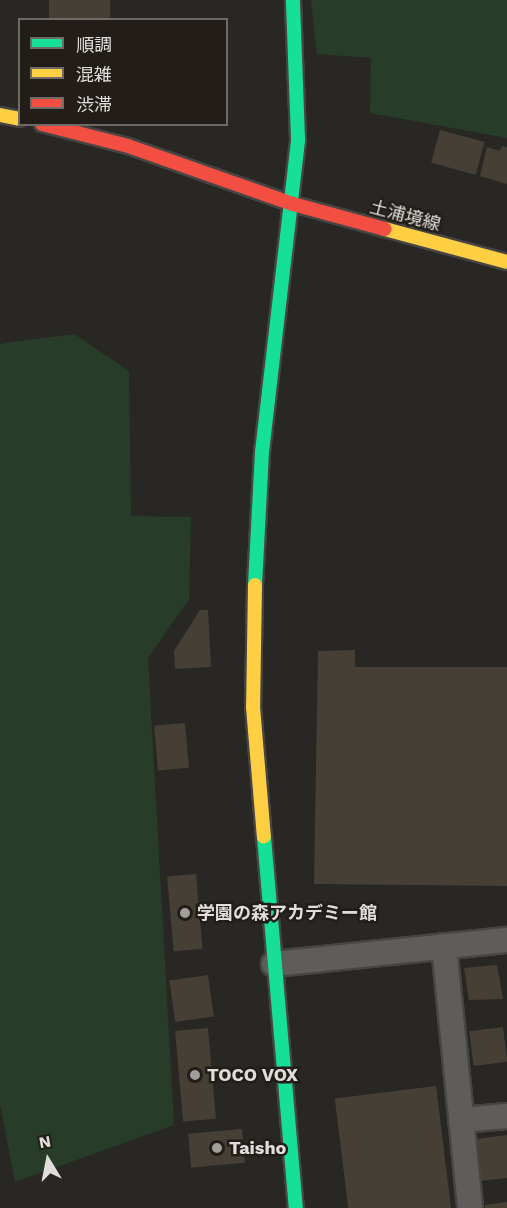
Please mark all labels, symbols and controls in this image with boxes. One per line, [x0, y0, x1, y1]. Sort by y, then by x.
legend [18, 18, 228, 126]
text: 順調 [76, 34, 112, 55]
text: 混雑 [76, 64, 112, 85]
text: 渋滞 [76, 94, 112, 115]
street label: 土浦境線 [367, 196, 443, 236]
place label: 学園の森アカデミー館 [197, 902, 377, 924]
marker: 学園の森アカデミー館 [178, 906, 192, 920]
place label: TOCO VOX [207, 1064, 298, 1086]
marker: TOCO VOX [188, 1068, 202, 1082]
north arrow [18, 1130, 78, 1190]
text: N [37, 1131, 52, 1152]
place label: Taisho [229, 1137, 286, 1159]
marker: Taisho [210, 1141, 224, 1155]

